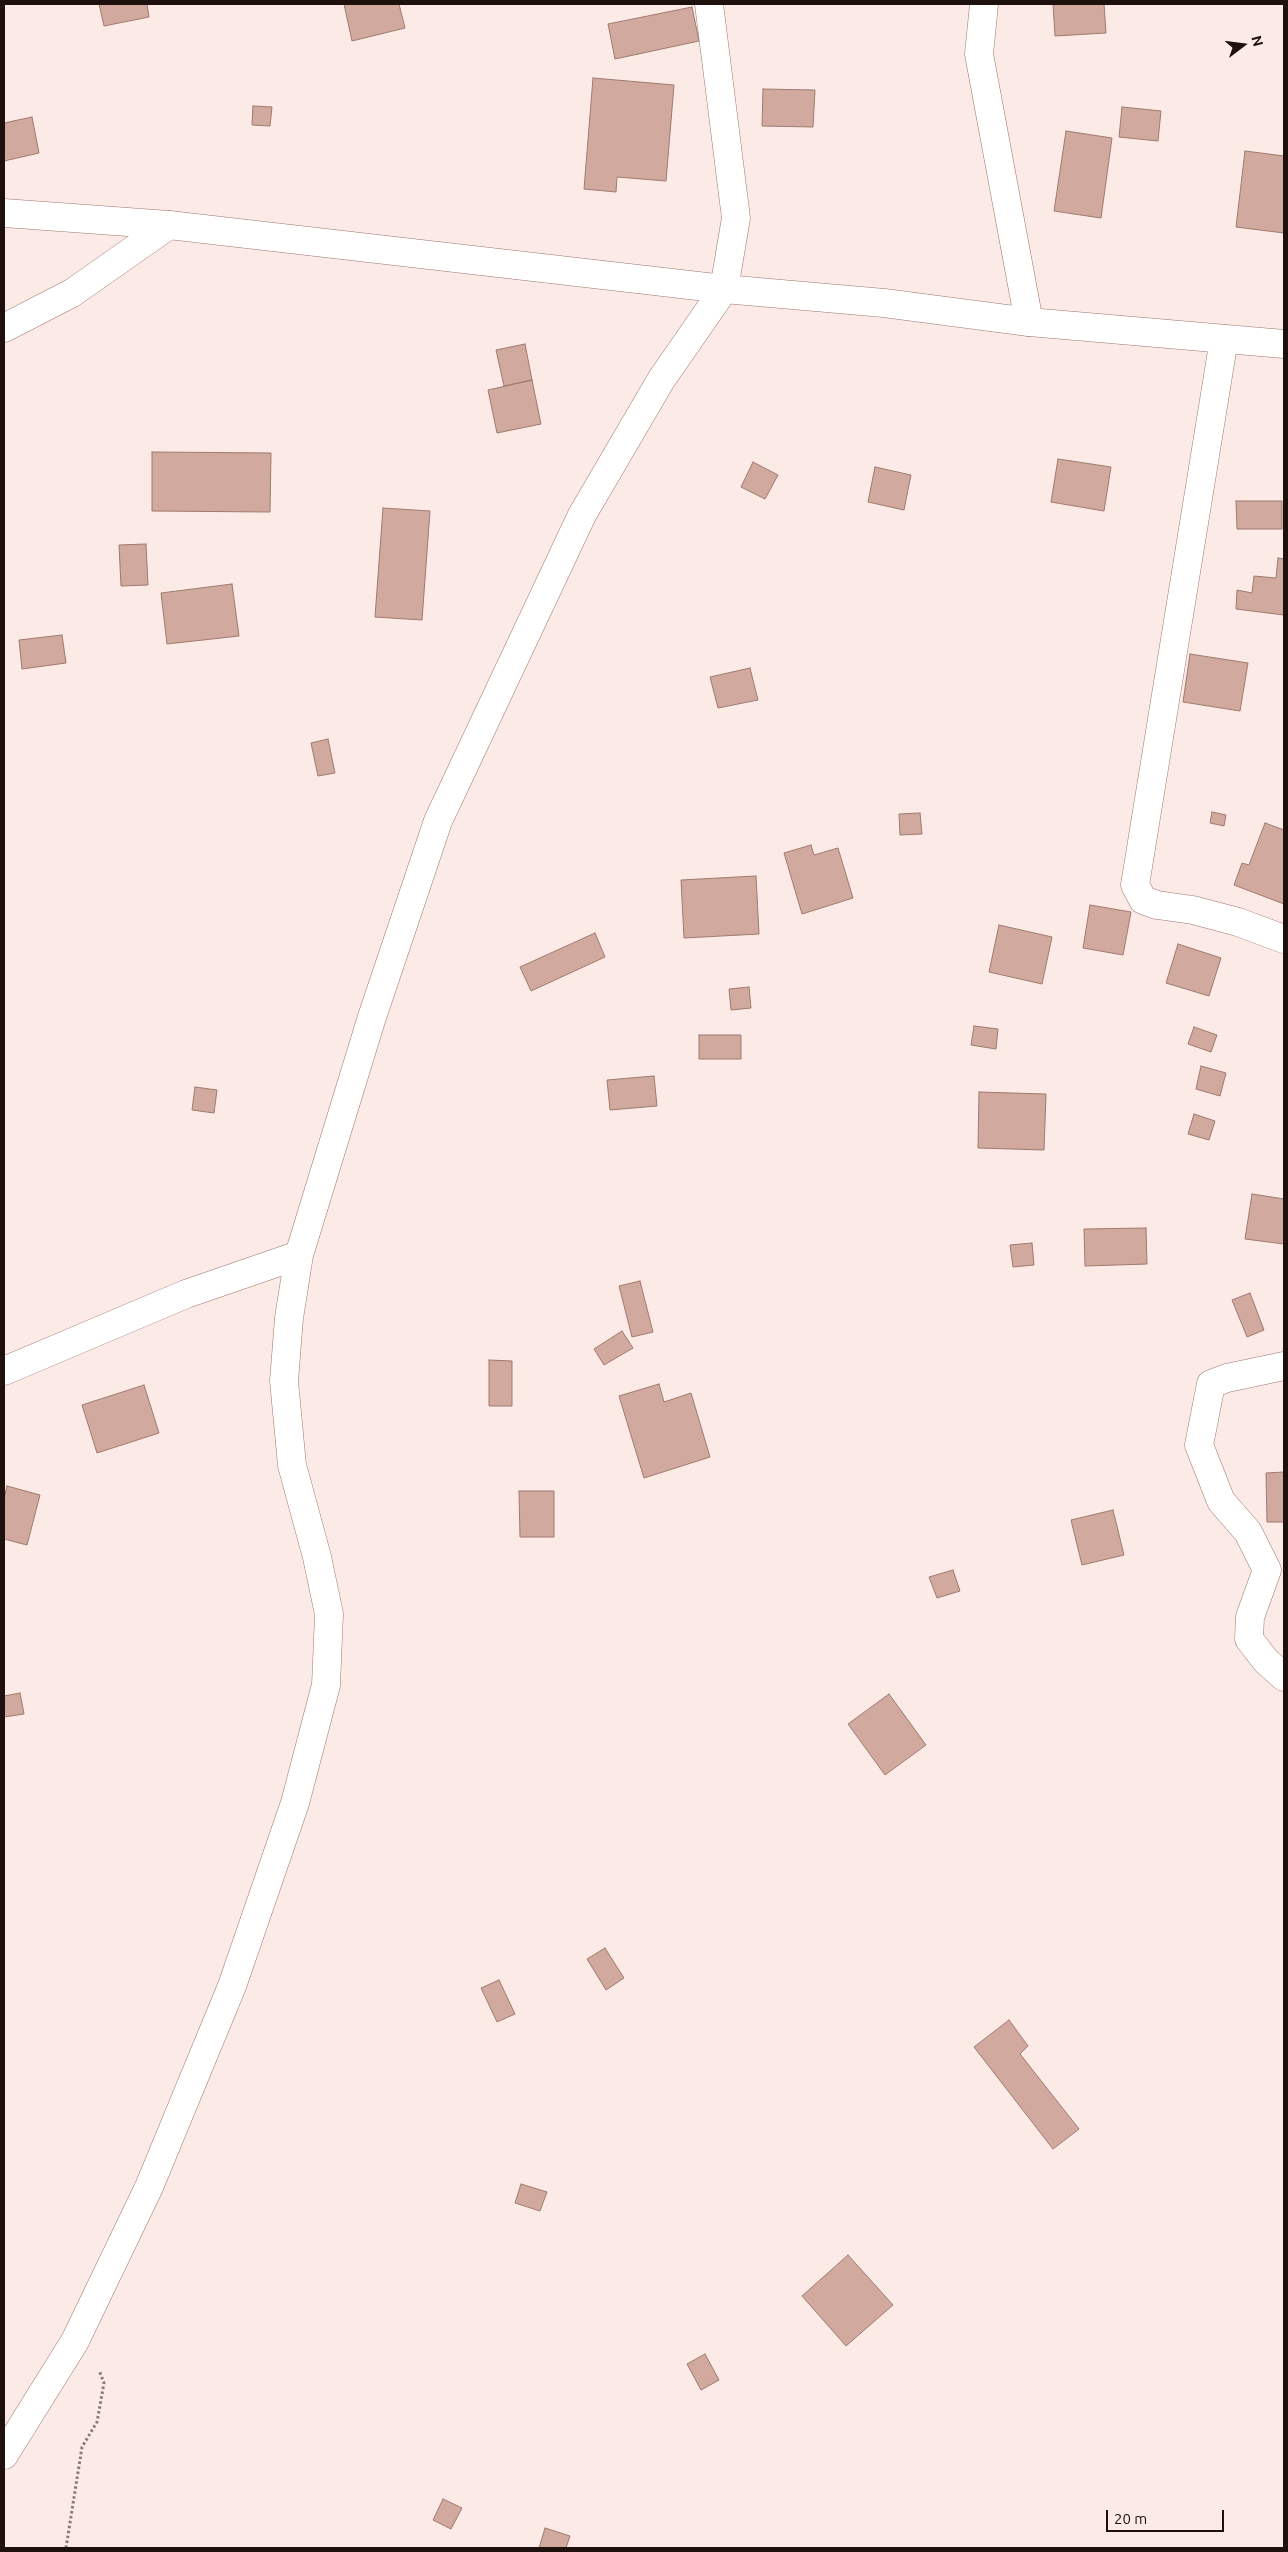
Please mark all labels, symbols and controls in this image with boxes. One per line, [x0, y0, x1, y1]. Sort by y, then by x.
north arrow [1218, 20, 1268, 70]
text: N [1248, 34, 1267, 48]
scale bar [1108, 2500, 1226, 2532]
text: 20 m [1114, 2510, 1147, 2527]

